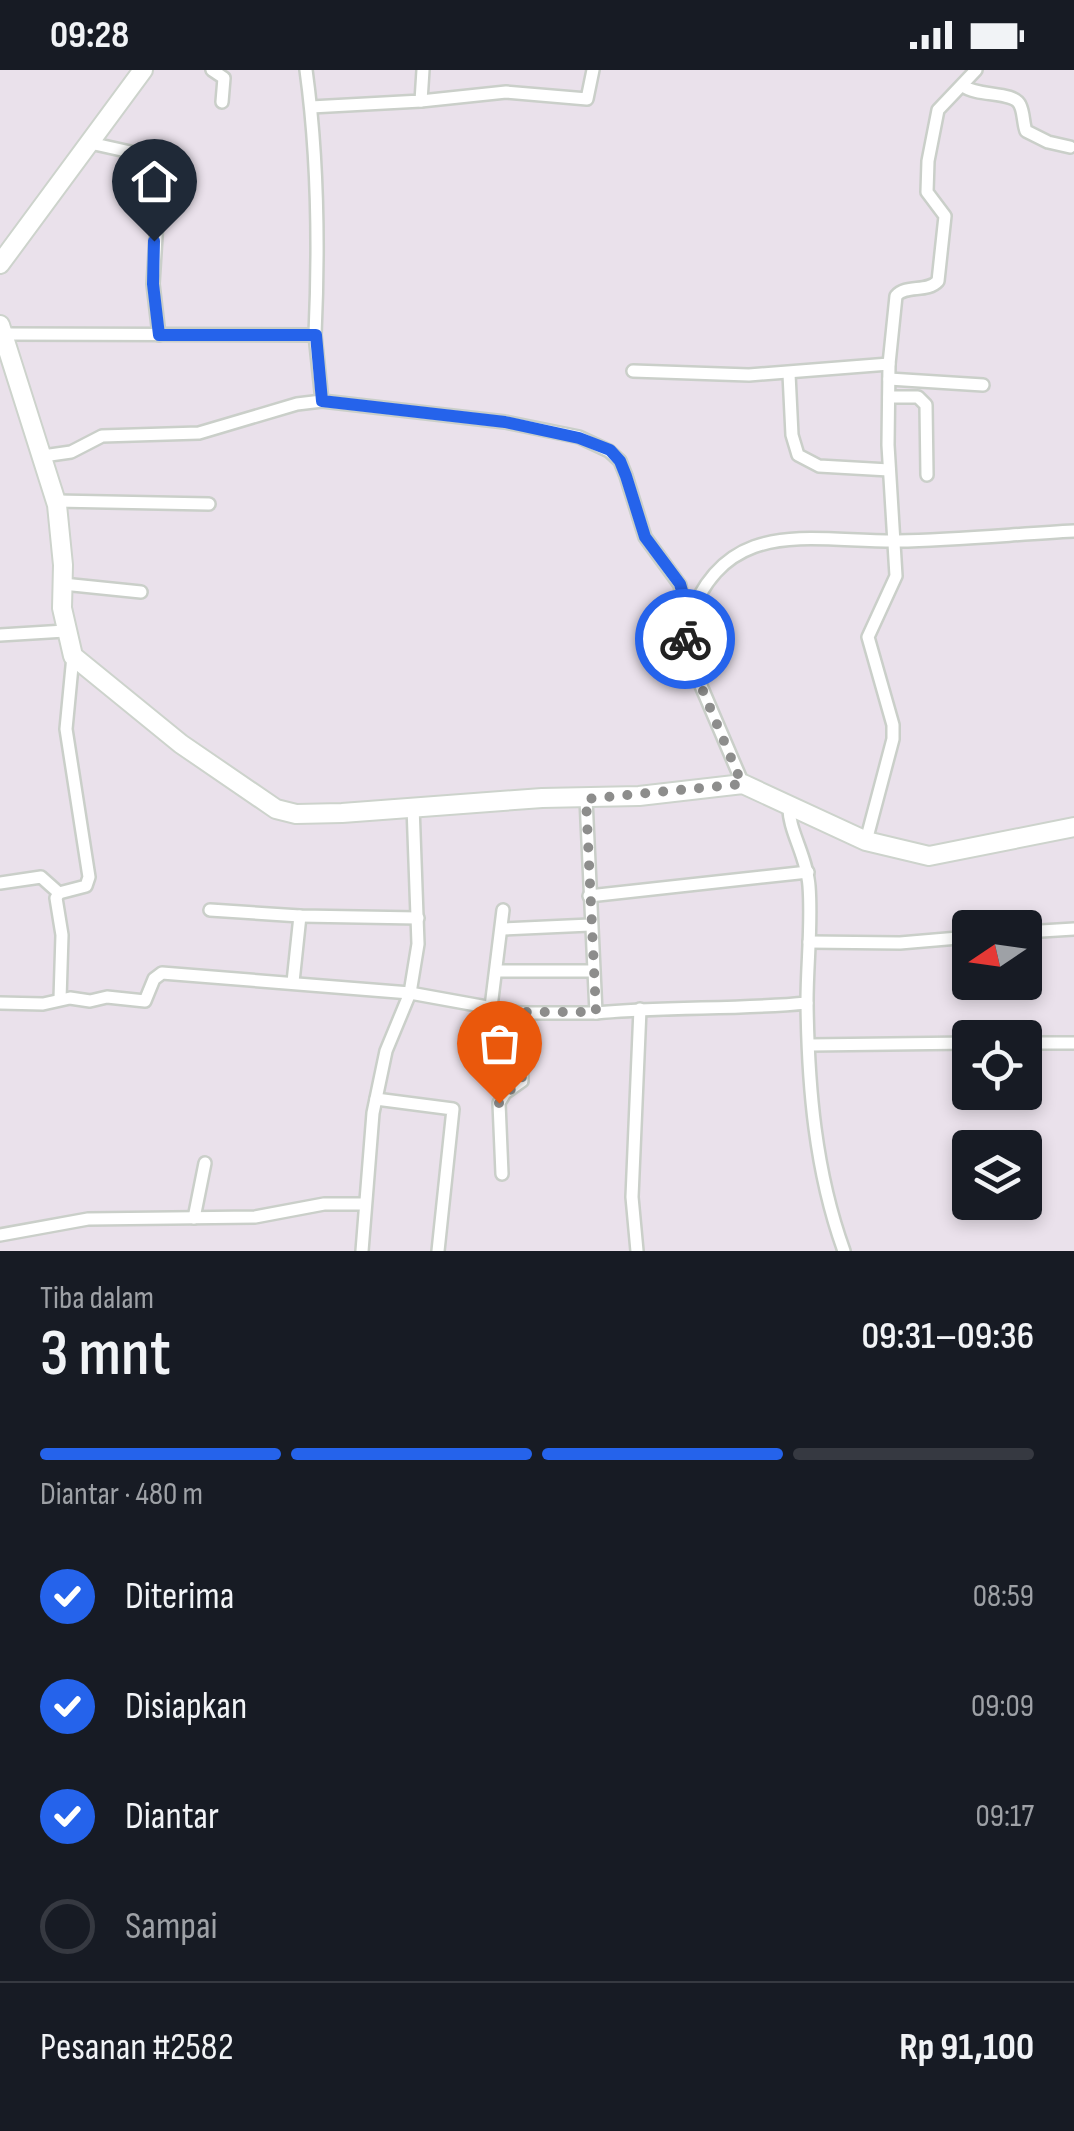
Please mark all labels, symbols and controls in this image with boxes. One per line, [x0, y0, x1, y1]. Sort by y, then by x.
text: 09:28 [50, 13, 129, 58]
pin [112, 139, 197, 242]
icon: home [127, 154, 182, 209]
courier [635, 589, 735, 689]
icon: bike [658, 612, 713, 667]
north arrow [952, 910, 1042, 1000]
map controls [952, 910, 1042, 1220]
pin [457, 1001, 542, 1104]
icon: bag [472, 1016, 527, 1071]
button: locate [952, 1020, 1042, 1110]
button: layers [952, 1130, 1042, 1220]
text: Tiba dalam [40, 1279, 154, 1318]
text: 09:31–09:36 [862, 1314, 1034, 1359]
text: 3 mnt [40, 1316, 171, 1394]
text: Diantar · 480 m [40, 1475, 203, 1514]
icon: check [40, 1569, 95, 1624]
text: Diterima [125, 1574, 234, 1619]
text: 08:59 [973, 1577, 1034, 1616]
icon: check [40, 1679, 95, 1734]
text: Disiapkan [125, 1684, 247, 1729]
text: 09:09 [971, 1687, 1034, 1726]
icon: check [40, 1789, 95, 1844]
text: Diantar [125, 1794, 219, 1839]
text: 09:17 [976, 1797, 1034, 1836]
text: Sampai [125, 1904, 218, 1949]
text: Pesanan #2582 [40, 2025, 234, 2070]
text: Rp 91,100 [899, 2025, 1034, 2070]

